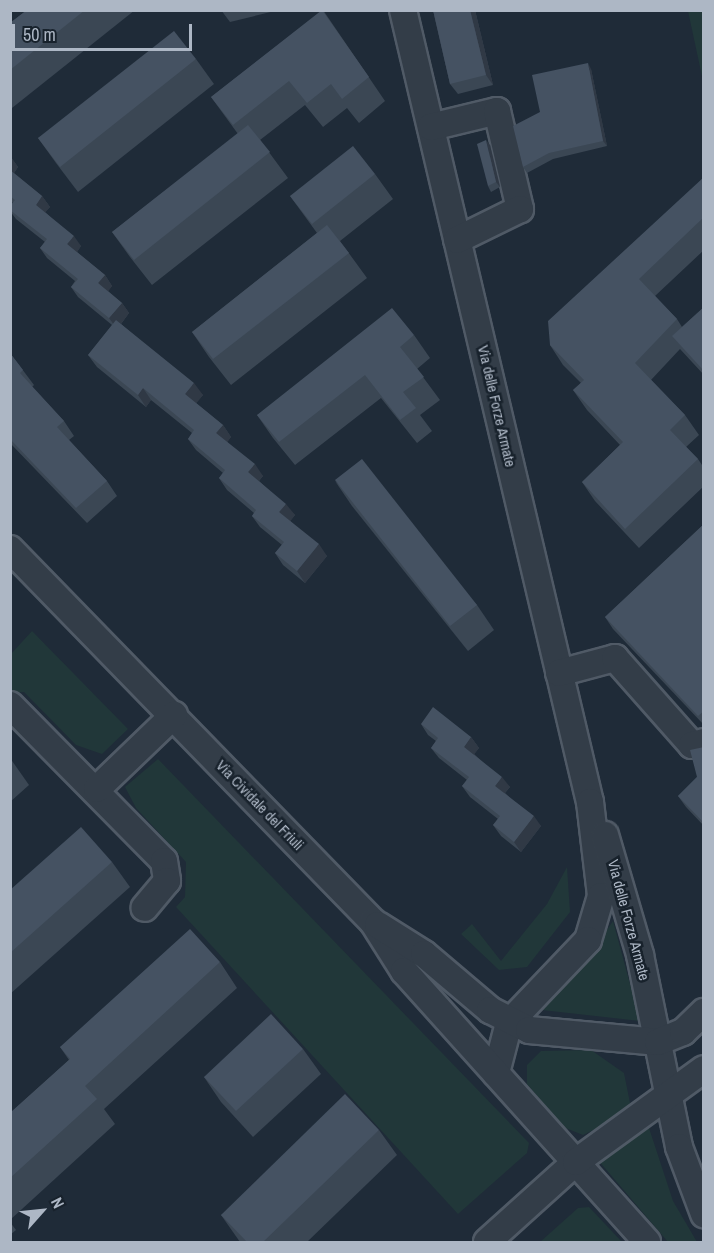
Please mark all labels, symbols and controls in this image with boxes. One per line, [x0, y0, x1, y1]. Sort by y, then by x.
scale bar [15, 12, 195, 50]
text: 50 m [23, 22, 56, 47]
street label: Via delle Forze Armate [474, 343, 520, 469]
street label: Via Cividale del Friuli [213, 756, 307, 854]
street label: Via delle Forze Armate [604, 857, 654, 983]
north arrow [12, 1181, 72, 1241]
text: N [46, 1194, 70, 1212]

